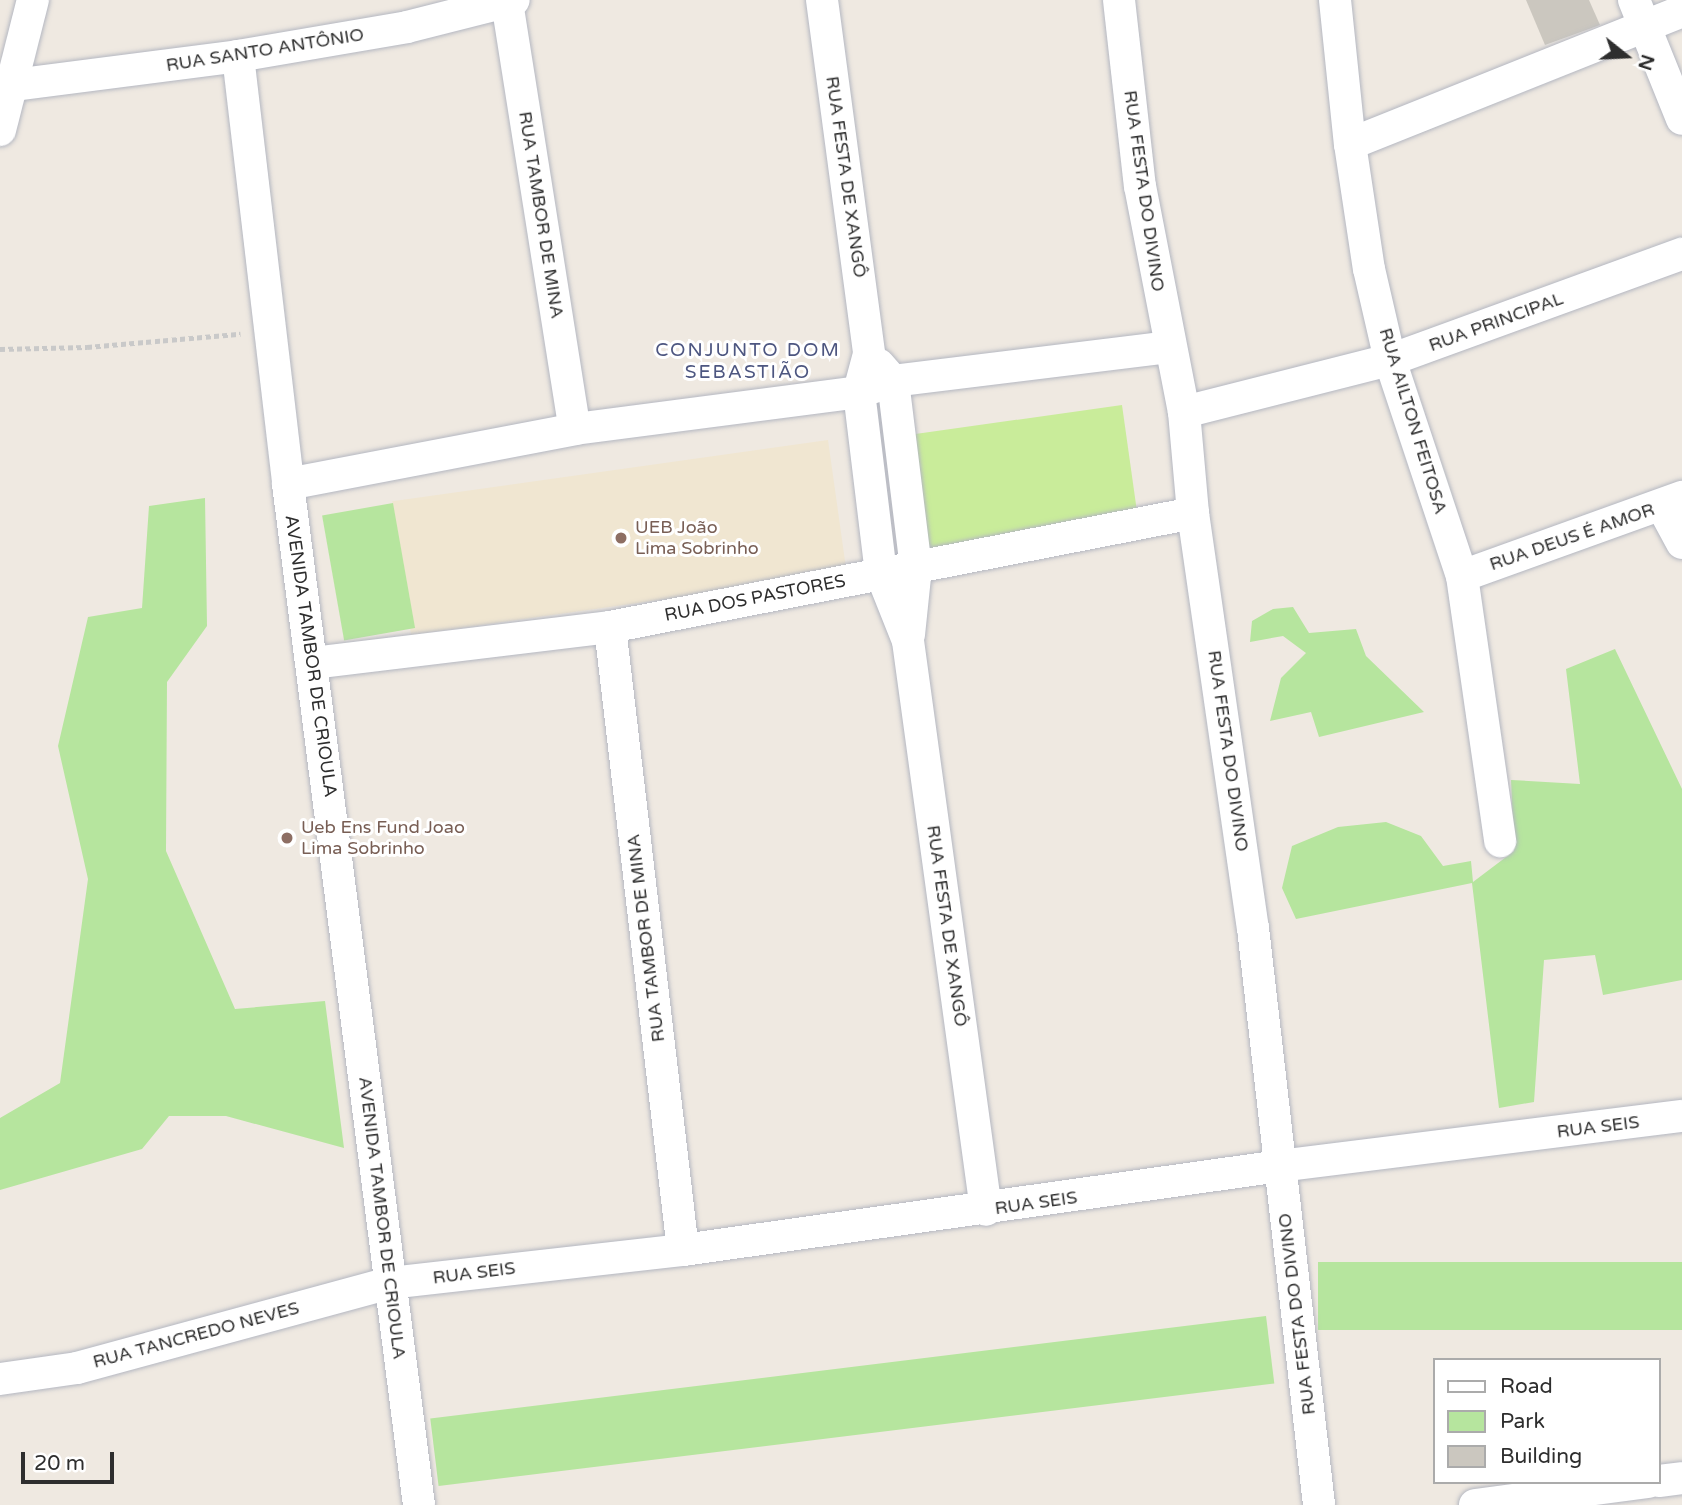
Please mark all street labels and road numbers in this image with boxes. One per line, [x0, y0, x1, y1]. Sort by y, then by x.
street label: RUA SANTO ANTÔNIO [164, 24, 366, 76]
street label: RUA FESTA DE XANGÔ [821, 75, 871, 279]
street label: RUA FESTA DO DIVINO [1119, 89, 1169, 293]
street label: RUA TAMBOR DE MINA [514, 110, 568, 320]
street label: RUA PRINCIPAL [1426, 288, 1566, 356]
street label: RUA AILTON FEITOSA [1374, 325, 1452, 517]
street label: RUA DEUS É AMOR [1487, 499, 1657, 575]
street label: AVENIDA TAMBOR DE CRIOULA [280, 514, 342, 798]
street label: RUA DOS PASTORES [663, 570, 847, 626]
street label: RUA FESTA DO DIVINO [1203, 649, 1253, 853]
street label: RUA FESTA DE XANGÔ [922, 824, 972, 1028]
street label: RUA TAMBOR DE MINA [623, 833, 669, 1043]
street label: AVENIDA TAMBOR DE CRIOULA [354, 1075, 410, 1361]
street label: RUA SEIS [1555, 1111, 1641, 1143]
street label: RUA SEIS [993, 1187, 1079, 1219]
street label: RUA FESTA DO DIVINO [1274, 1212, 1320, 1416]
street label: RUA SEIS [431, 1257, 517, 1289]
street label: RUA TANCREDO NEVES [91, 1297, 301, 1373]

